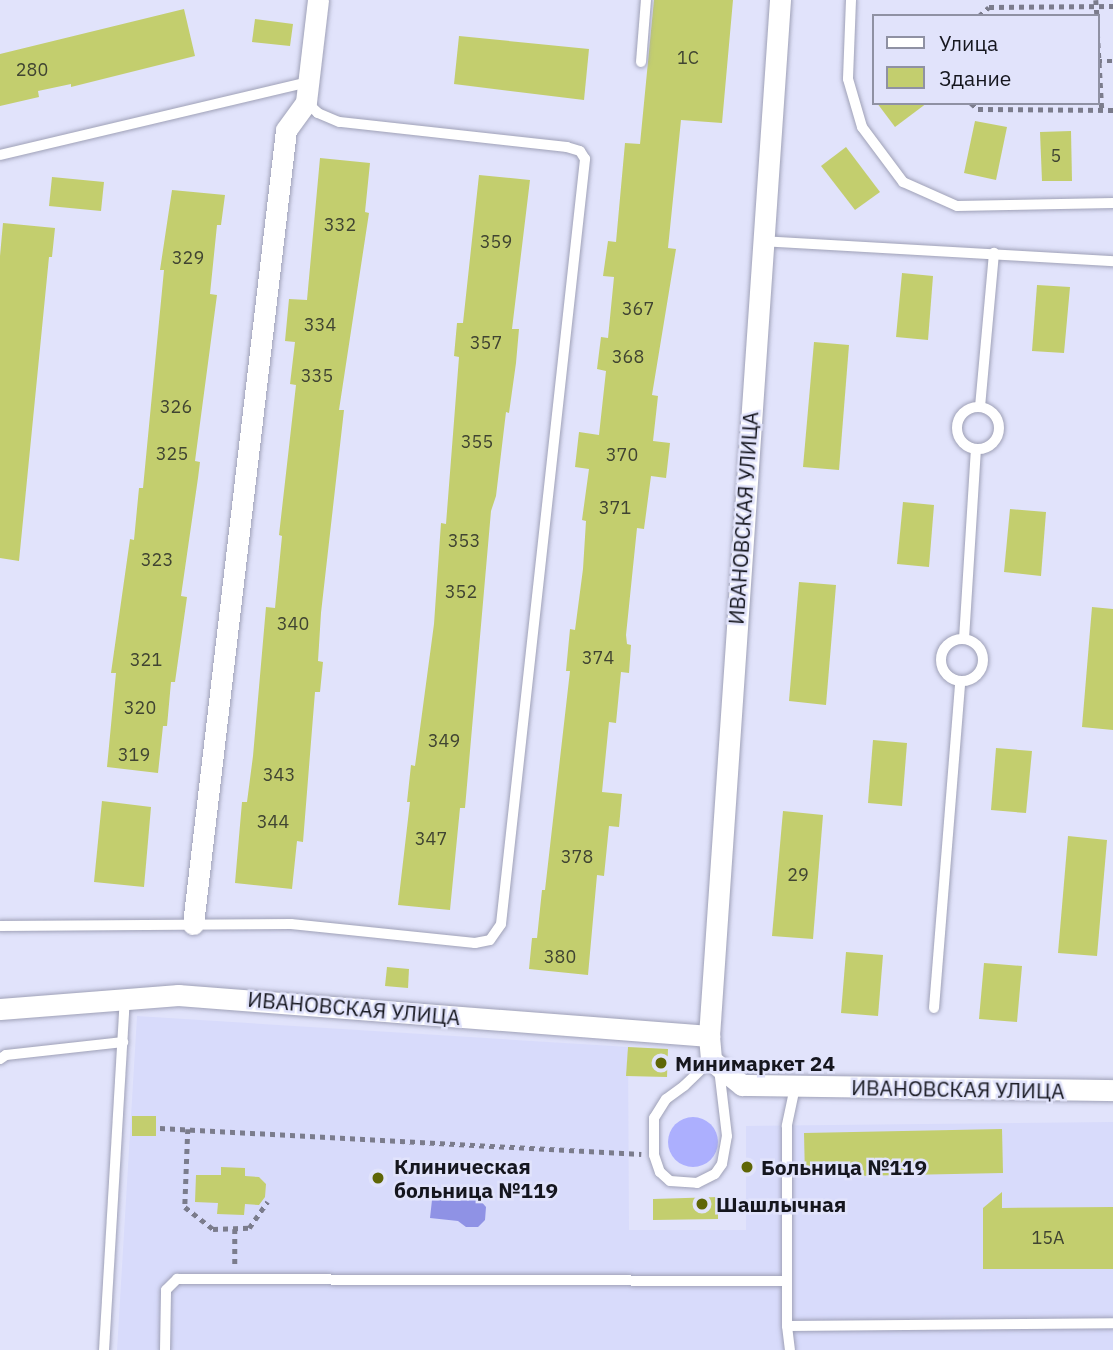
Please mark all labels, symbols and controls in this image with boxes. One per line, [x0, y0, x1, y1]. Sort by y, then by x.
legend [872, 14, 1099, 105]
text: Улица [939, 29, 998, 57]
house number: 1С [677, 47, 699, 69]
house number: 280 [16, 59, 48, 81]
text: Здание [939, 64, 1011, 92]
house number: 5 [1051, 145, 1061, 167]
house number: 332 [324, 214, 356, 236]
house number: 359 [480, 231, 512, 253]
house number: 329 [172, 247, 204, 269]
house number: 367 [622, 298, 654, 320]
house number: 334 [304, 314, 336, 336]
house number: 357 [470, 332, 502, 354]
house number: 368 [612, 346, 644, 368]
house number: 335 [301, 365, 333, 387]
house number: 326 [160, 396, 192, 418]
street label: ИВАНОВСКАЯ УЛИЦА [723, 411, 763, 625]
house number: 355 [461, 431, 493, 453]
house number: 325 [156, 443, 188, 465]
house number: 370 [606, 444, 638, 466]
house number: 371 [599, 497, 631, 519]
house number: 353 [448, 530, 480, 552]
house number: 323 [141, 549, 173, 571]
house number: 352 [445, 581, 477, 603]
house number: 340 [277, 613, 309, 635]
house number: 374 [582, 647, 614, 669]
house number: 321 [130, 649, 162, 671]
house number: 320 [124, 697, 156, 719]
house number: 349 [428, 730, 460, 752]
house number: 319 [118, 744, 150, 766]
house number: 343 [263, 764, 295, 786]
house number: 344 [257, 811, 289, 833]
house number: 347 [415, 828, 447, 850]
house number: 378 [561, 846, 593, 868]
house number: 29 [787, 864, 809, 886]
house number: 380 [544, 946, 576, 968]
street label: ИВАНОВСКАЯ УЛИЦА [247, 986, 461, 1030]
place label: Минимаркет 24 [675, 1050, 835, 1076]
marker: Минимаркет 24 [653, 1055, 669, 1071]
street label: ИВАНОВСКАЯ УЛИЦА [851, 1075, 1065, 1103]
place label: Клиническая больница №119 [394, 1153, 558, 1203]
place label: Больница №119 [761, 1154, 927, 1180]
marker: Больница №119 [739, 1159, 755, 1175]
marker: Клиническая больница №119 [368, 1168, 388, 1188]
place label: Шашлычная [716, 1191, 846, 1217]
marker: Шашлычная [694, 1196, 710, 1212]
house number: 15А [1031, 1227, 1065, 1249]

